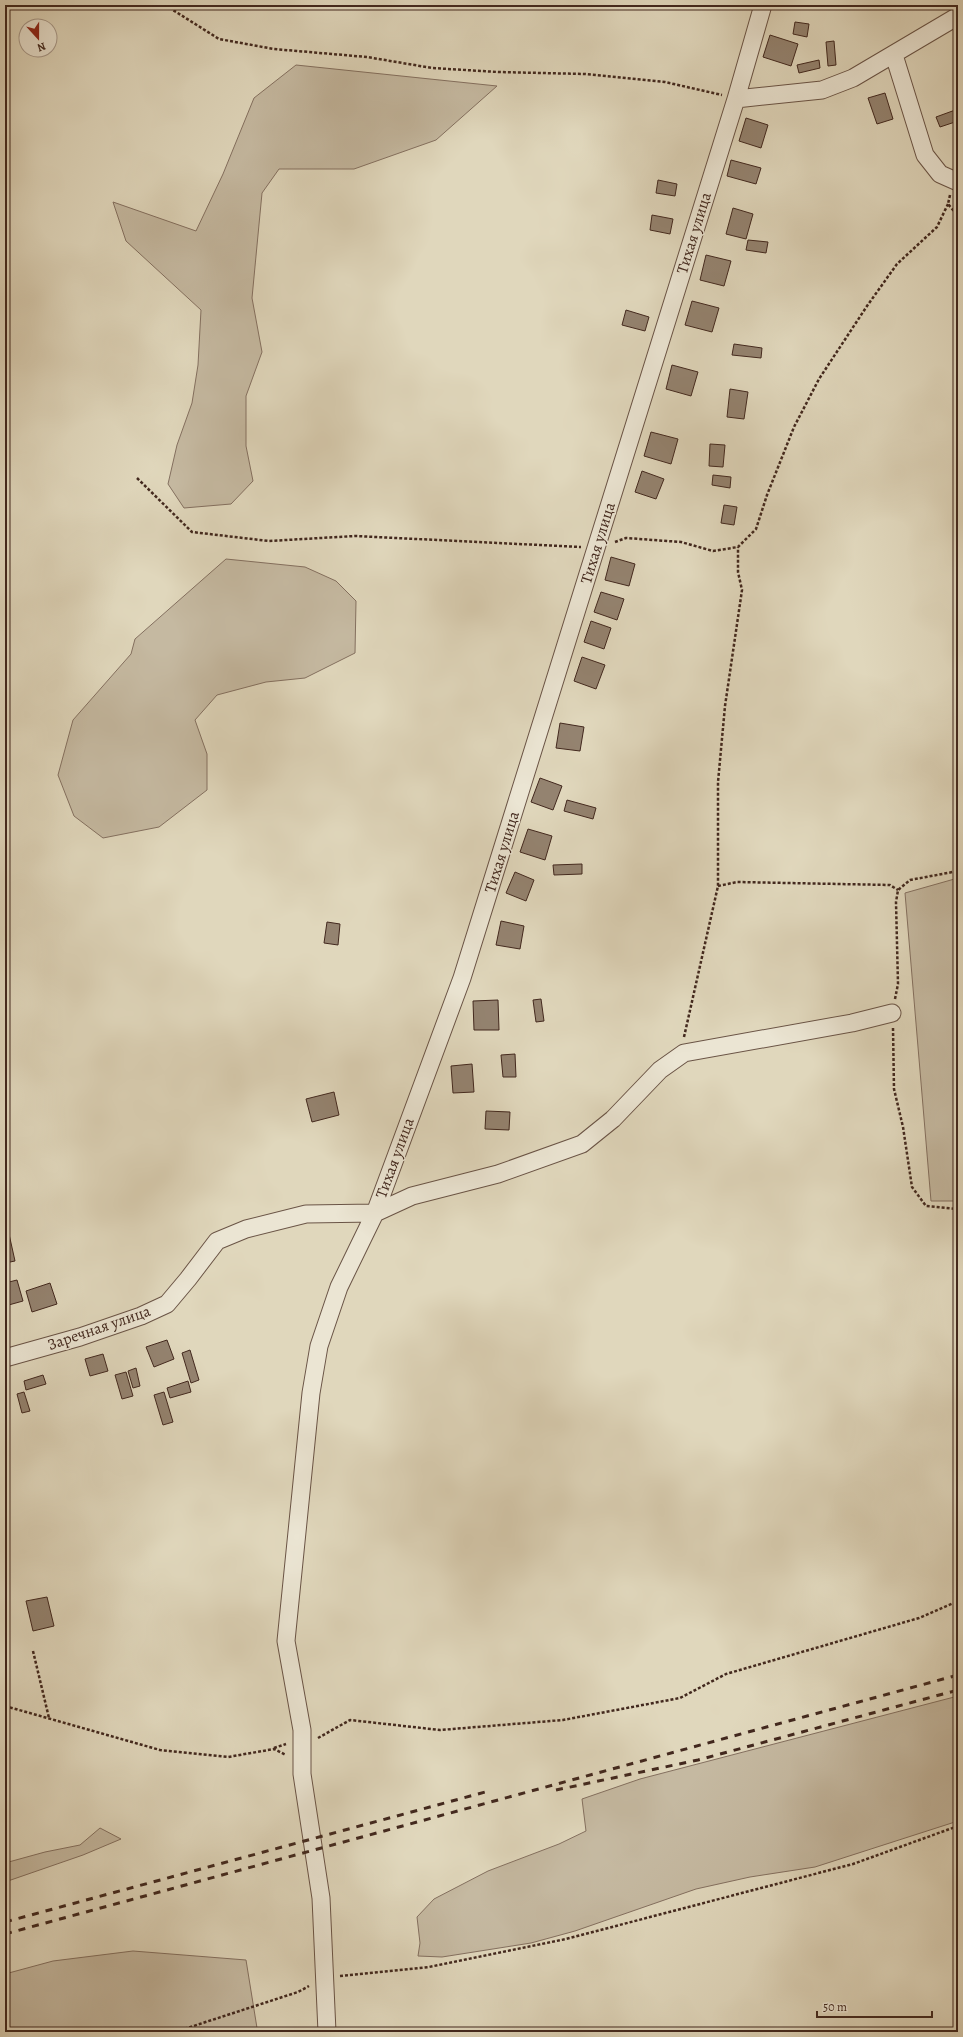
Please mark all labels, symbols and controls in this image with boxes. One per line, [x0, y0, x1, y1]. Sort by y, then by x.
north arrow [18, 18, 58, 58]
text: N [35, 38, 48, 55]
street label: Тихая улица [671, 189, 717, 277]
street label: Тихая улица [575, 499, 621, 587]
street label: Тихая улица [479, 808, 525, 896]
street label: Тихая улица [370, 1114, 420, 1201]
street label: Заречная улица [45, 1300, 154, 1356]
scale bar [817, 1993, 932, 2019]
text: 50 m [823, 1999, 847, 2015]

